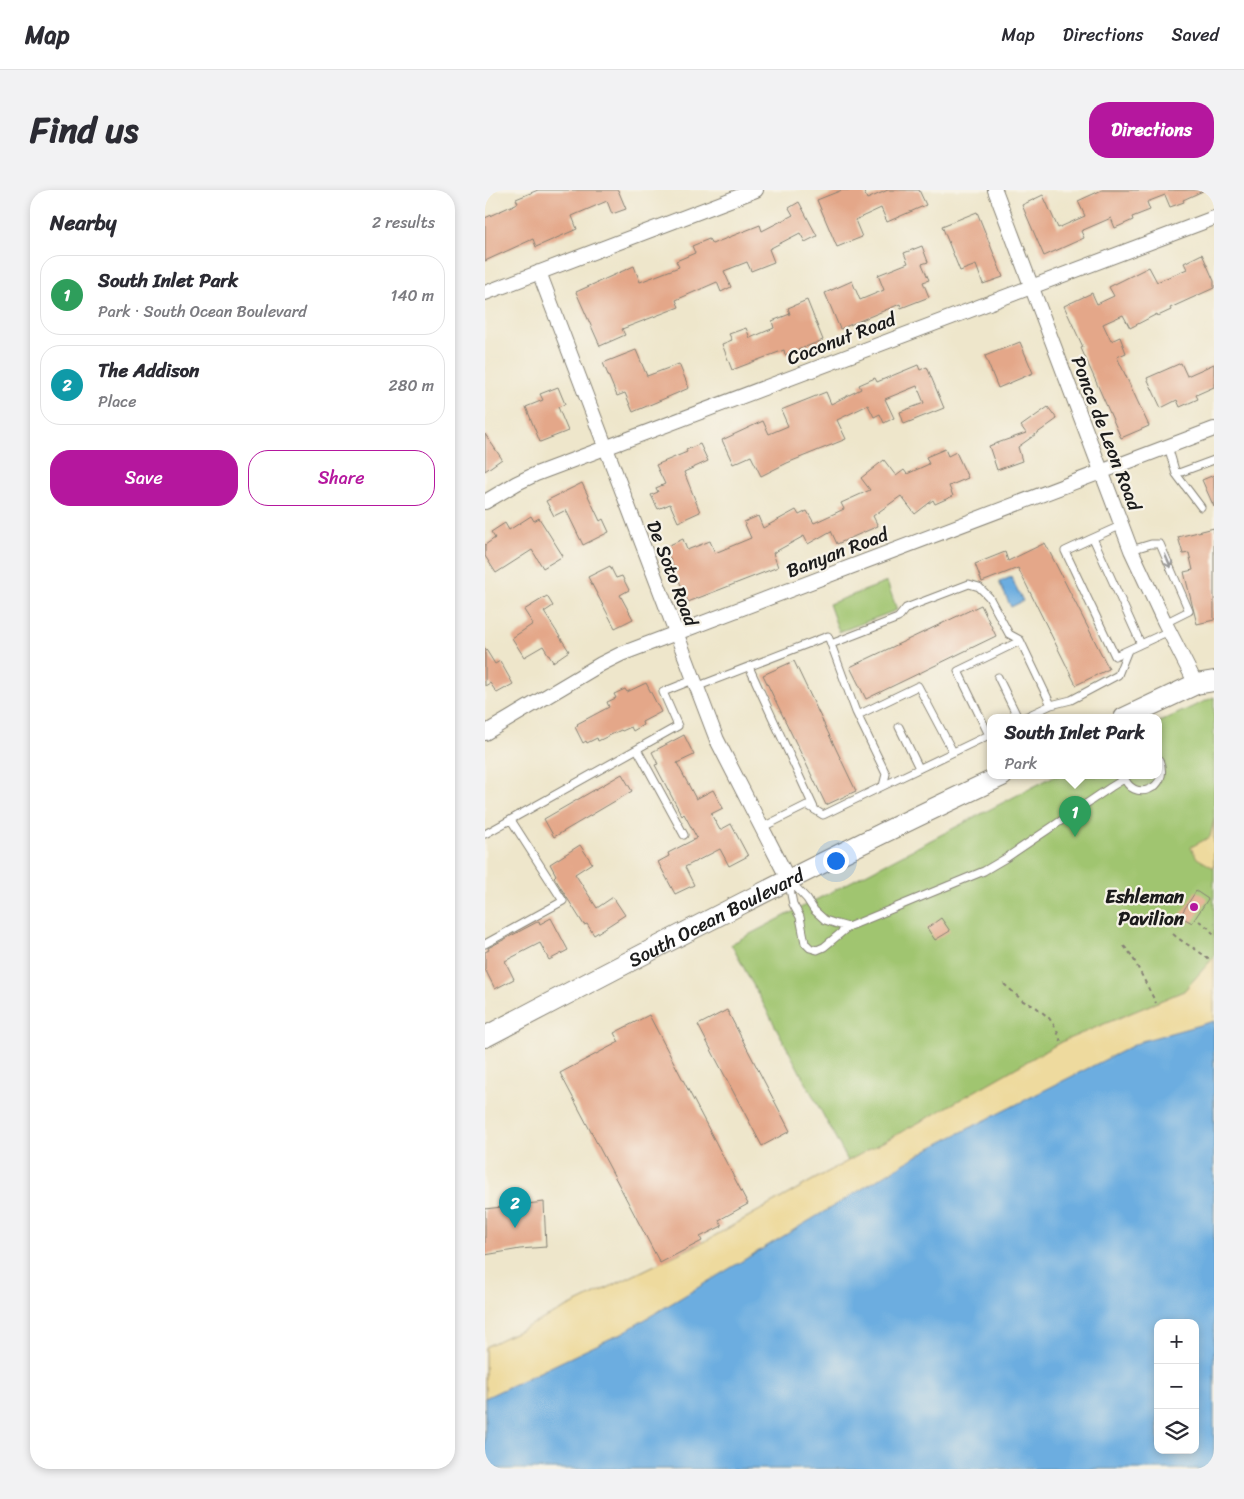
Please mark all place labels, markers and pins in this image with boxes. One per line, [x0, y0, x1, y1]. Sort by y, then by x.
pin: 1 [1059, 796, 1091, 837]
place label: Eshleman Pavilion [1105, 880, 1185, 935]
marker: Eshleman Pavilion [1188, 901, 1200, 913]
pin: 2 [499, 1187, 531, 1228]

